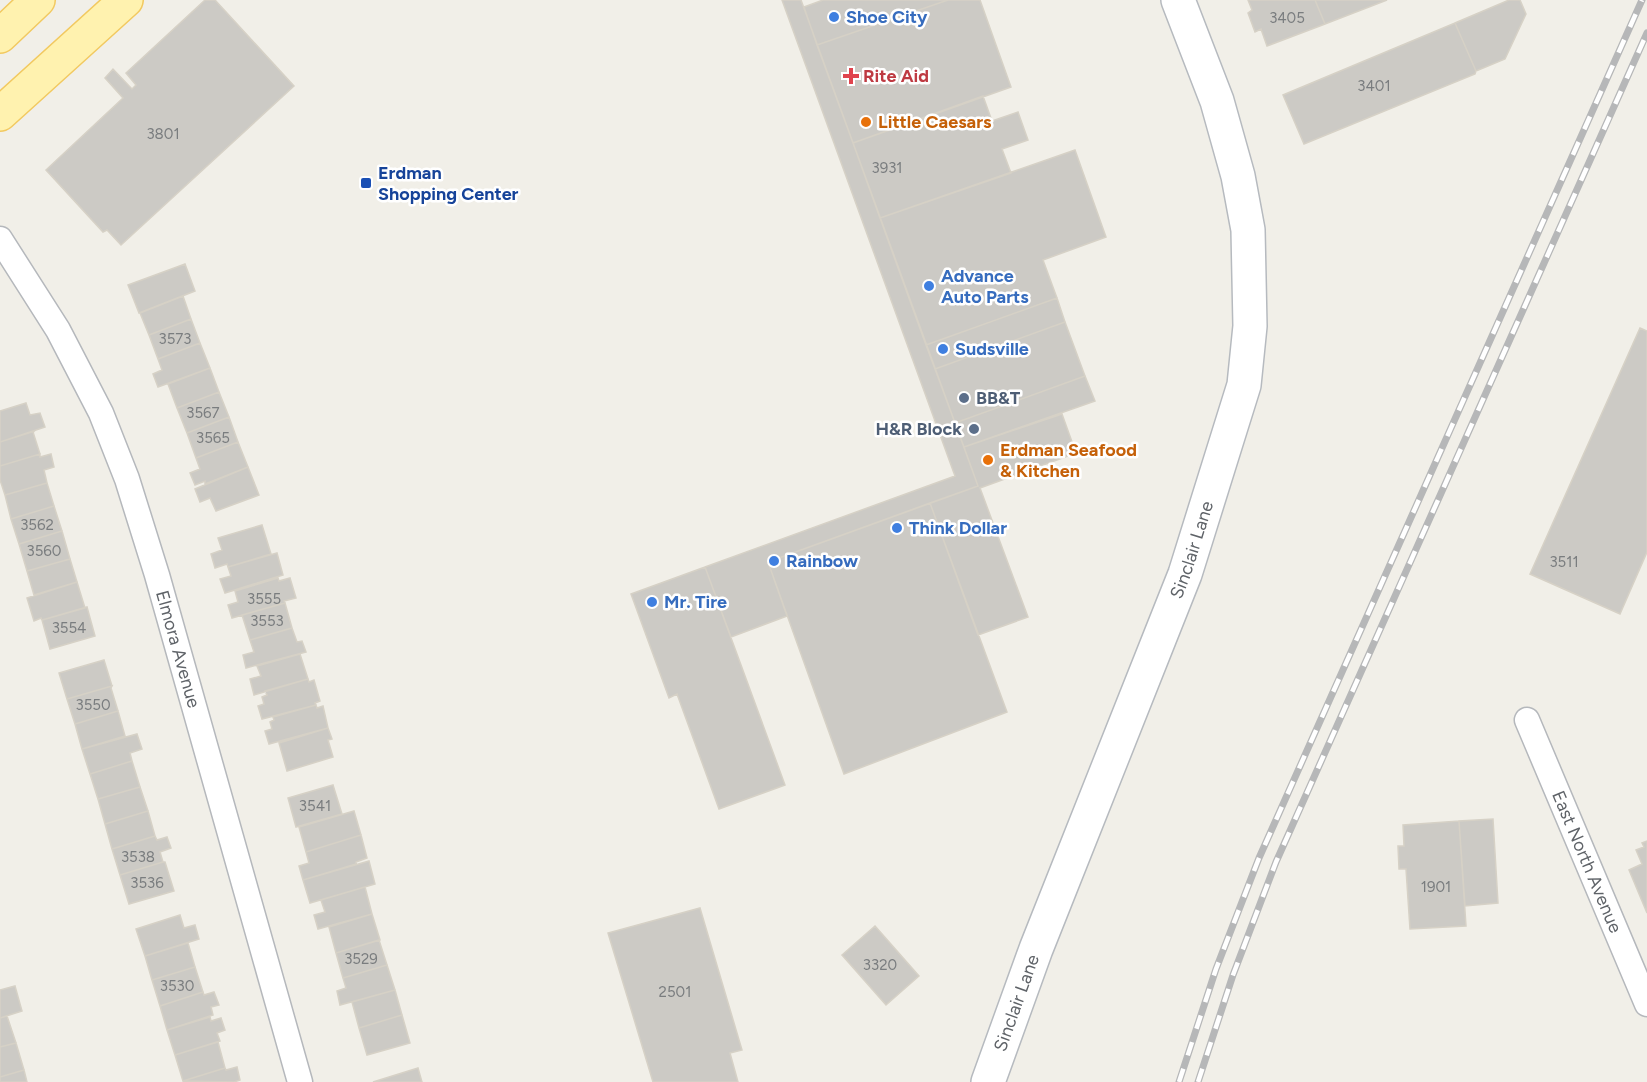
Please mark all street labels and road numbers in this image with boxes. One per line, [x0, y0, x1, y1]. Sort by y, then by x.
street label: Sinclair Lane [1165, 498, 1218, 602]
street label: Elmora Avenue [151, 588, 205, 711]
street label: East North Avenue [1547, 787, 1627, 936]
street label: Sinclair Lane [989, 951, 1044, 1054]

